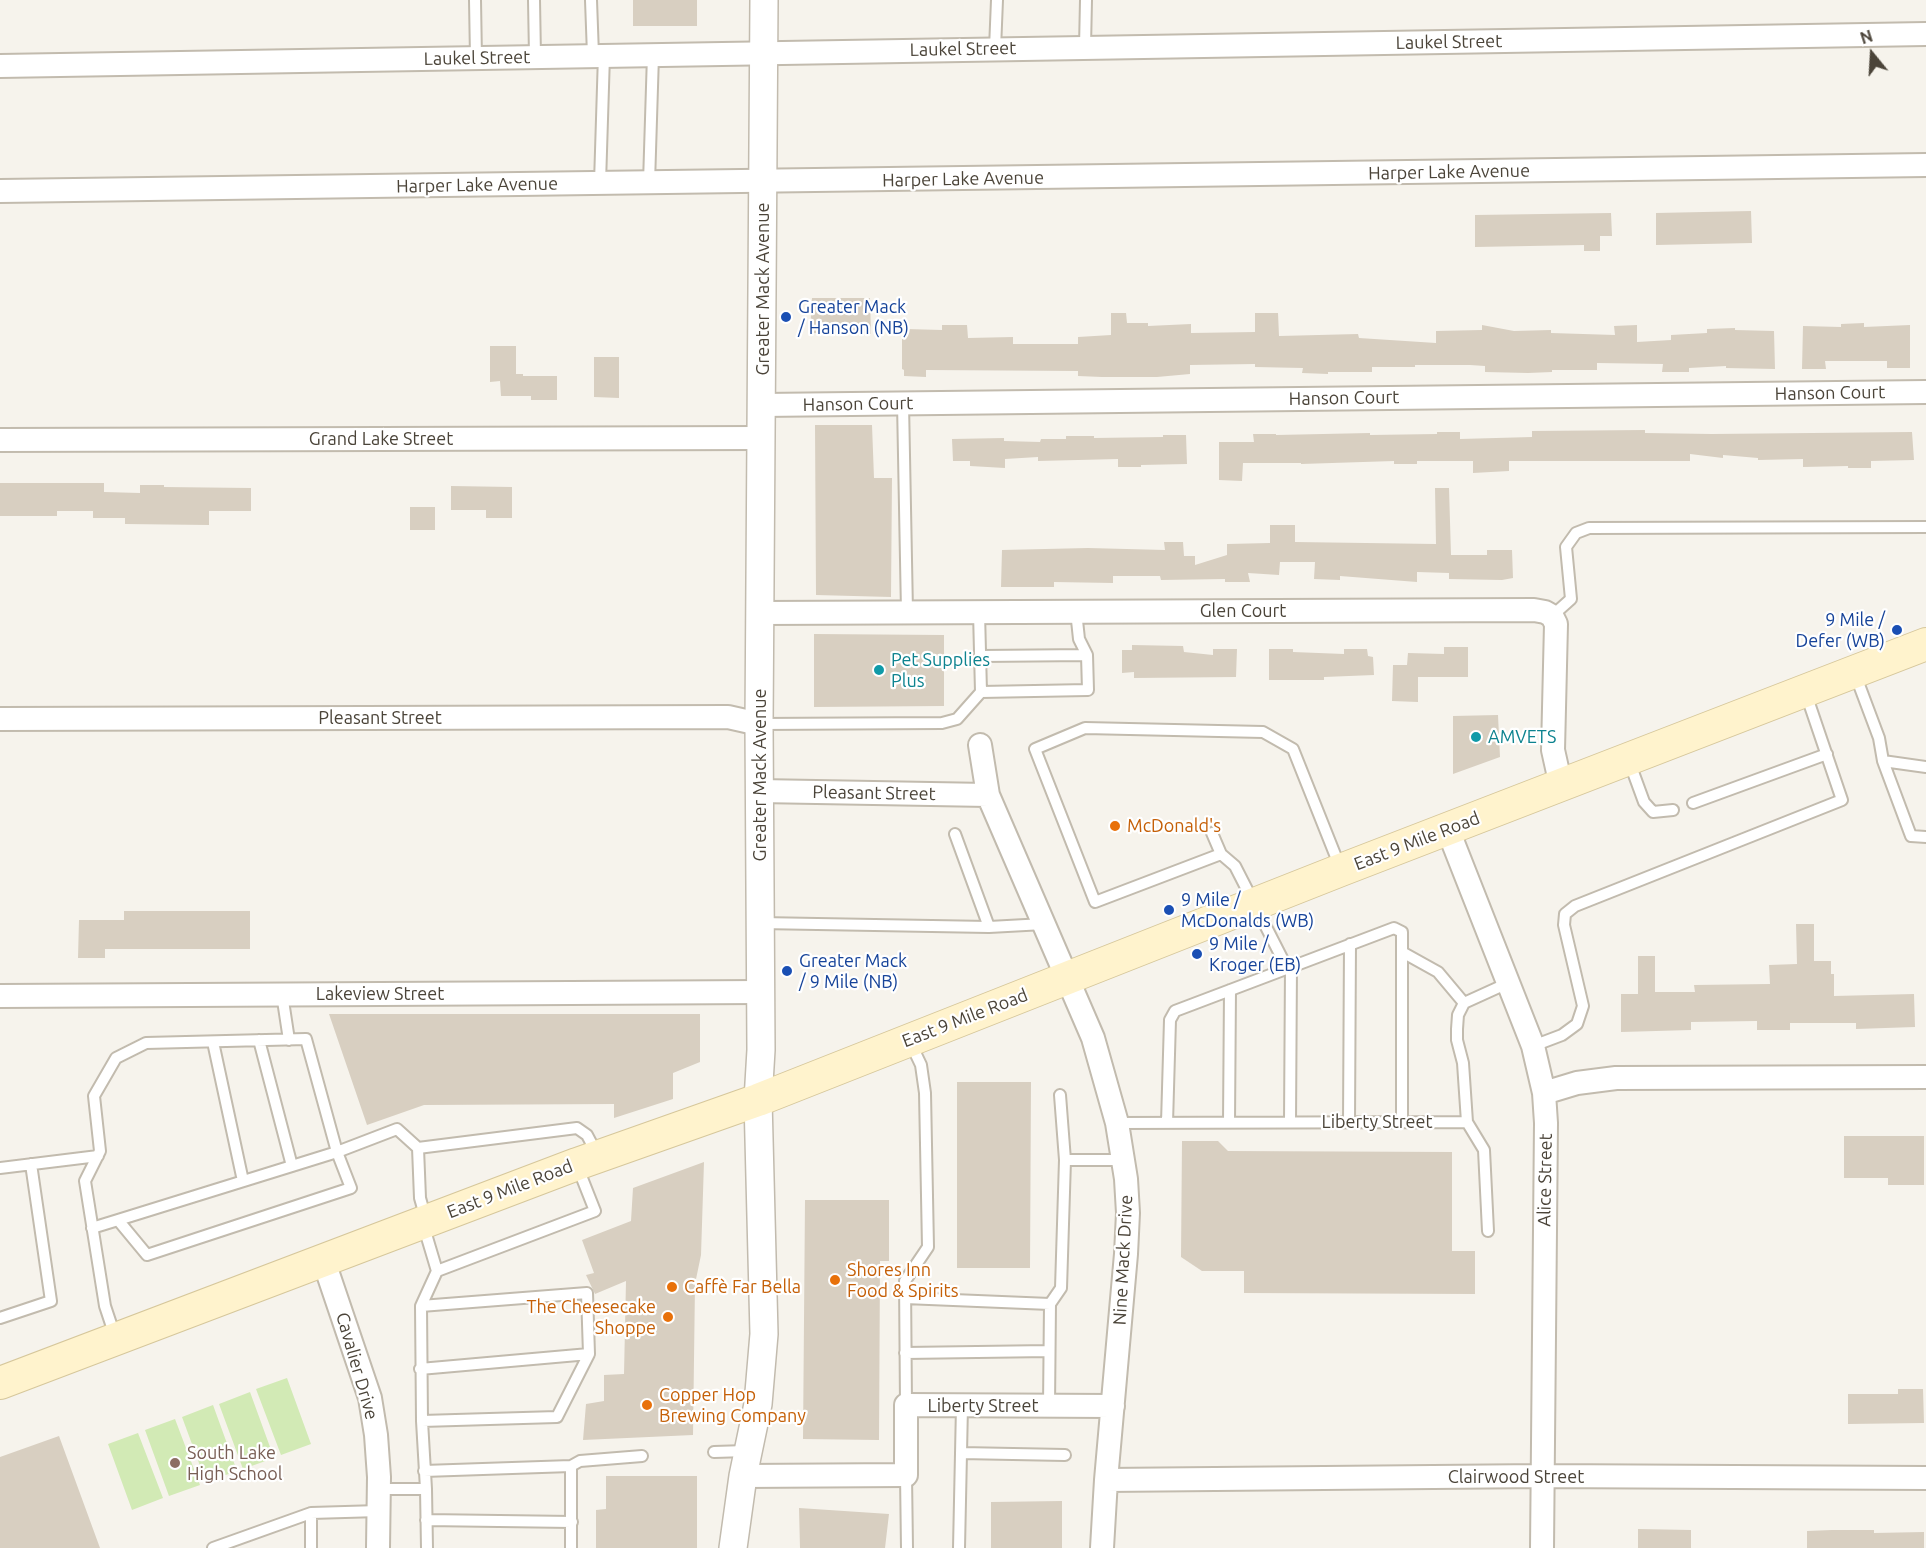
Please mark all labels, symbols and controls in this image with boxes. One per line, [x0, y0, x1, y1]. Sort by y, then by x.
north arrow [1842, 24, 1902, 84]
text: N [1858, 26, 1875, 47]
street label: Laukel Street [1396, 30, 1502, 54]
street label: Laukel Street [910, 37, 1016, 61]
street label: Laukel Street [424, 46, 530, 70]
street label: Harper Lake Avenue [1368, 160, 1530, 184]
street label: Harper Lake Avenue [882, 167, 1044, 191]
street label: Harper Lake Avenue [396, 173, 558, 197]
street label: Greater Mack Avenue [752, 203, 774, 375]
place label: Greater Mack / Hanson (NB) [798, 296, 909, 338]
marker: Greater Mack / Hanson (NB) [779, 310, 793, 324]
street label: Hanson Court [1775, 381, 1885, 405]
street label: Hanson Court [1289, 386, 1399, 410]
street label: Hanson Court [803, 392, 913, 416]
street label: Grand Lake Street [309, 428, 453, 450]
street label: Glen Court [1200, 600, 1286, 622]
place label: 9 Mile / Defer (WB) [1795, 609, 1885, 652]
marker: 9 Mile / Defer (WB) [1890, 623, 1904, 637]
place label: Pet Supplies Plus [891, 649, 990, 692]
marker: Pet Supplies Plus [872, 663, 886, 677]
street label: Greater Mack Avenue [749, 689, 771, 861]
street label: Pleasant Street [318, 707, 442, 729]
place label: AMVETS [1488, 726, 1556, 748]
marker: AMVETS [1469, 730, 1483, 744]
street label: Pleasant Street [812, 781, 936, 805]
street label: East 9 Mile Road [1351, 807, 1483, 875]
place label: McDonald's [1127, 815, 1221, 837]
marker: McDonald's [1108, 819, 1122, 833]
place label: 9 Mile / McDonalds (WB) [1181, 889, 1314, 932]
marker: 9 Mile / McDonalds (WB) [1162, 903, 1176, 917]
place label: 9 Mile / Kroger (EB) [1209, 933, 1301, 976]
marker: 9 Mile / Kroger (EB) [1190, 947, 1204, 961]
place label: Greater Mack / 9 Mile (NB) [799, 950, 907, 992]
marker: Greater Mack / 9 Mile (NB) [780, 964, 794, 978]
street label: Lakeview Street [316, 983, 444, 1005]
street label: East 9 Mile Road [899, 984, 1031, 1052]
street label: Liberty Street [1322, 1111, 1432, 1133]
street label: Alice Street [1533, 1133, 1557, 1227]
street label: East 9 Mile Road [444, 1155, 576, 1223]
street label: Nine Mack Drive [1109, 1194, 1137, 1326]
place label: Shores Inn Food & Spirits [847, 1259, 958, 1302]
marker: Shores Inn Food & Spirits [828, 1273, 842, 1287]
place label: Caffè Far Bella [684, 1276, 801, 1298]
marker: Caffè Far Bella [665, 1280, 679, 1294]
place label: The Cheesecake Shoppe [526, 1296, 656, 1338]
street label: Cavalier Drive [331, 1310, 383, 1422]
marker: The Cheesecake Shoppe [661, 1310, 675, 1324]
place label: Copper Hop Brewing Company [659, 1384, 806, 1426]
street label: Liberty Street [928, 1395, 1038, 1417]
marker: Copper Hop Brewing Company [640, 1398, 654, 1412]
place label: South Lake High School [187, 1442, 283, 1484]
marker: South Lake High School [168, 1456, 182, 1470]
street label: Clairwood Street [1448, 1466, 1584, 1488]

